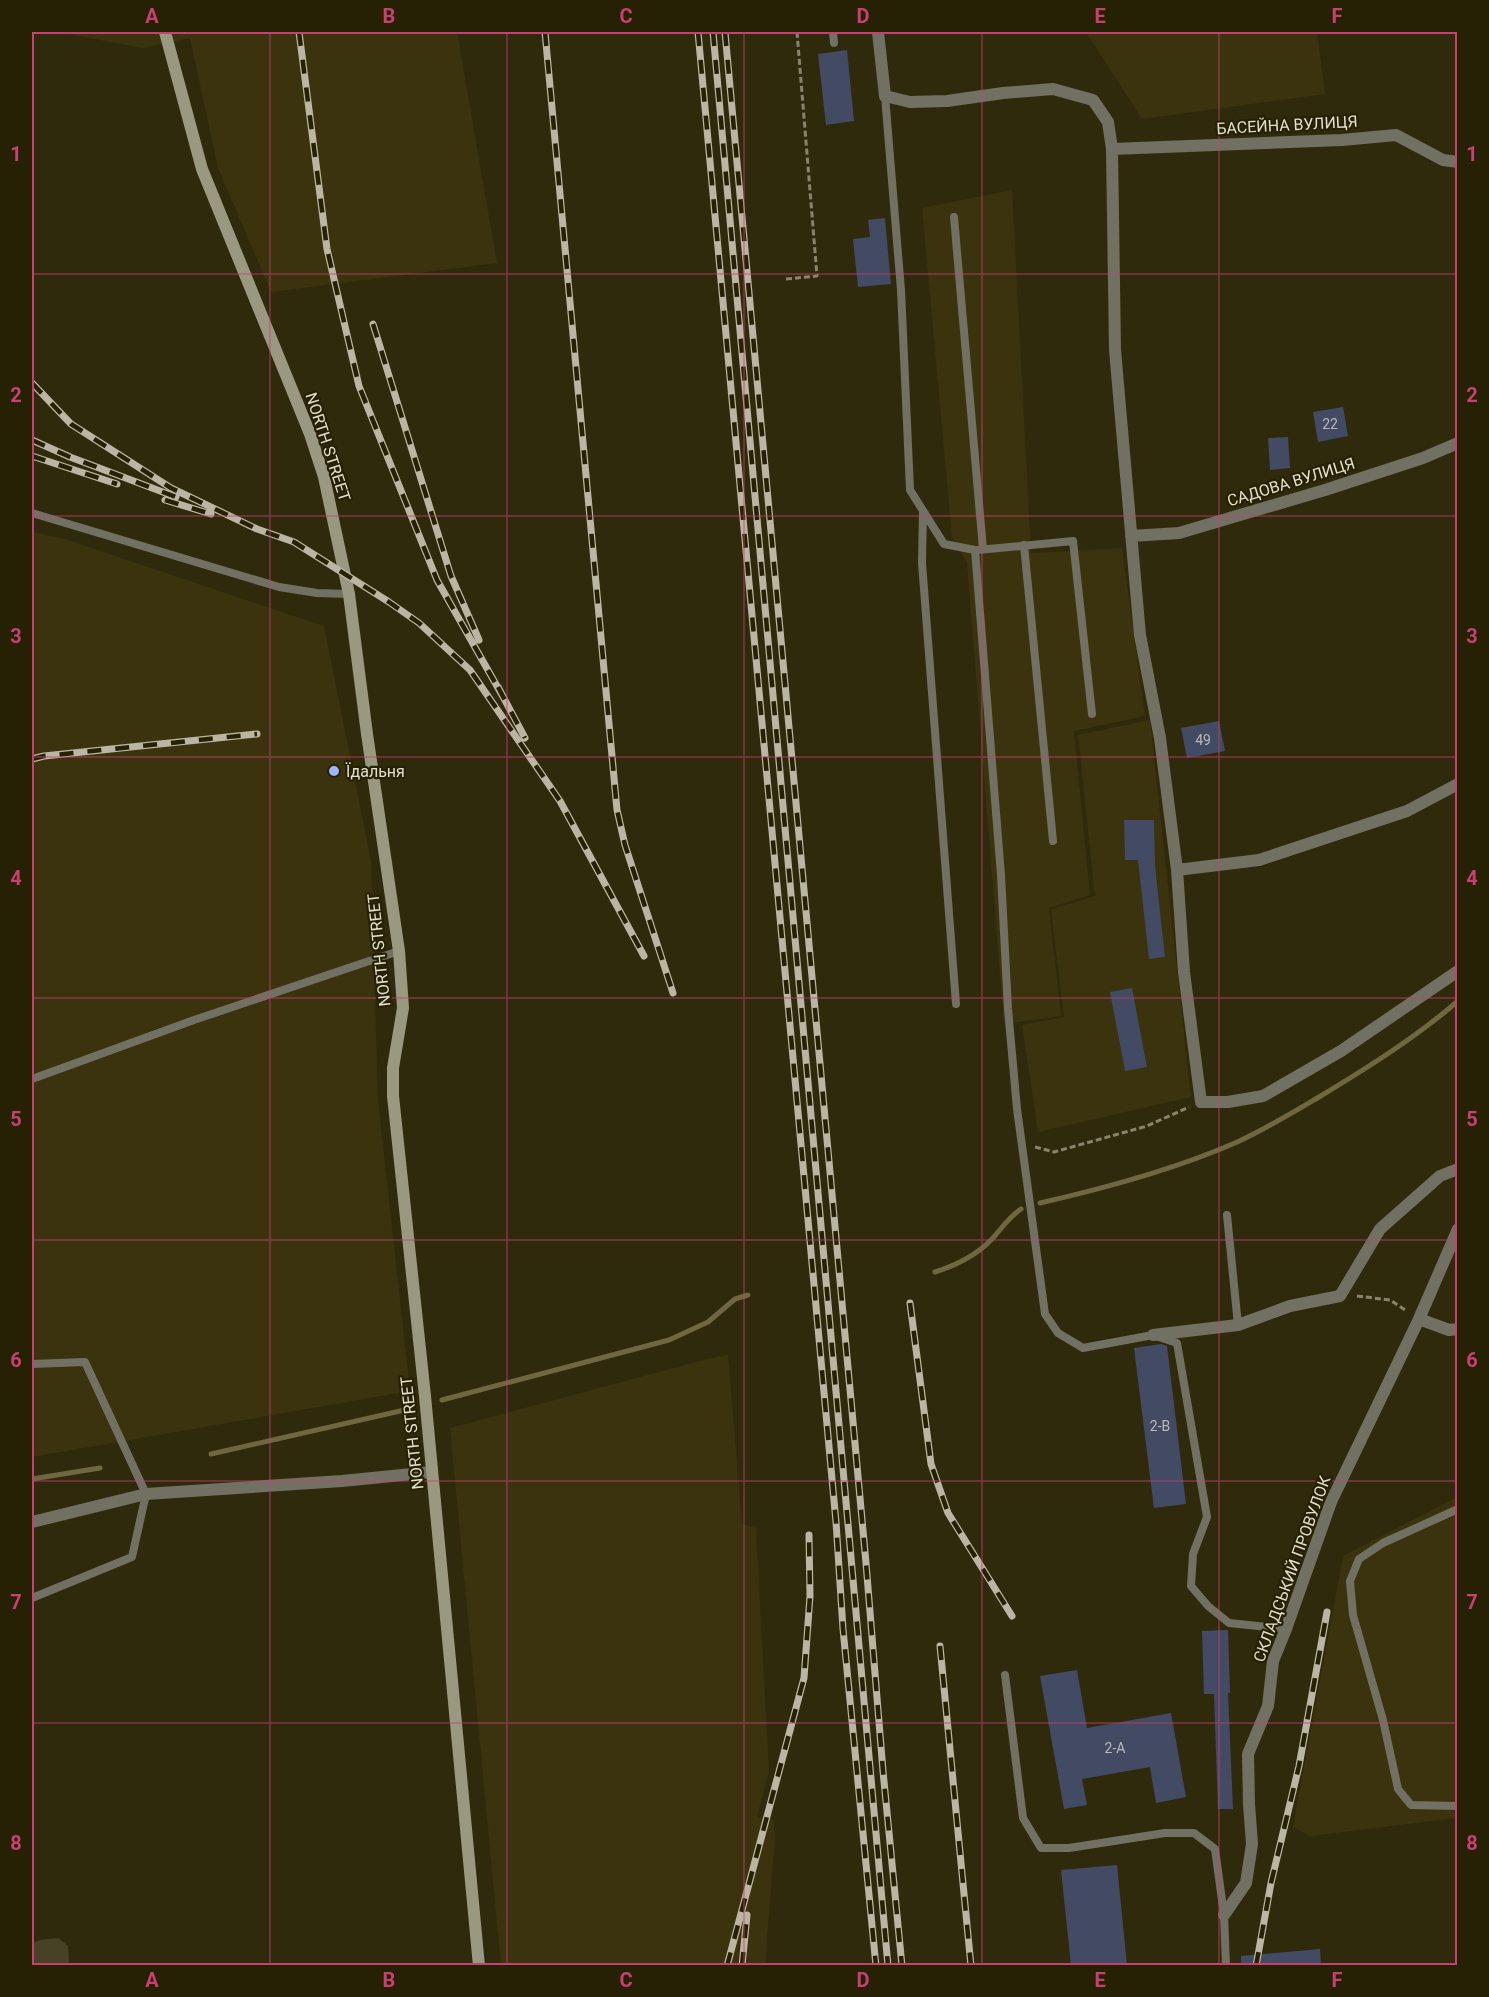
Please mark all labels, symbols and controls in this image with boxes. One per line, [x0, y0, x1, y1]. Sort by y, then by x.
text: A [145, 4, 159, 28]
text: B [383, 4, 395, 28]
text: C [619, 4, 633, 28]
text: D [857, 4, 870, 28]
text: E [1094, 4, 1106, 28]
text: F [1332, 4, 1343, 28]
street label: БАСЕЙНА ВУЛИЦЯ [1216, 112, 1358, 138]
text: 1 [10, 142, 22, 166]
text: 1 [1466, 142, 1478, 166]
text: 2 [10, 383, 22, 407]
text: 2 [1466, 383, 1478, 407]
street label: NORTH STREET [301, 390, 355, 504]
house number: 22 [1322, 416, 1338, 432]
street label: САДОВА ВУЛИЦЯ [1225, 454, 1357, 510]
text: 3 [10, 624, 22, 648]
text: 3 [1466, 624, 1478, 648]
house number: 49 [1195, 732, 1211, 748]
place label: Їдальня [345, 762, 405, 781]
marker: Їдальня [327, 764, 341, 778]
text: 4 [10, 866, 22, 890]
text: 4 [1466, 866, 1478, 890]
street label: NORTH STREET [364, 892, 394, 1007]
text: 5 [10, 1107, 22, 1131]
text: 5 [1466, 1107, 1478, 1131]
text: 6 [10, 1348, 22, 1372]
text: 6 [1466, 1348, 1478, 1372]
street label: NORTH STREET [397, 1375, 427, 1490]
house number: 2-В [1150, 1418, 1170, 1434]
street label: СКЛАДСЬКИЙ ПРОВУЛОК [1249, 1473, 1335, 1665]
text: 7 [10, 1590, 22, 1614]
text: 7 [1466, 1590, 1478, 1614]
house number: 2-А [1105, 1740, 1125, 1756]
text: 8 [10, 1831, 22, 1855]
text: 8 [1466, 1831, 1478, 1855]
text: A [145, 1968, 159, 1992]
text: B [383, 1968, 395, 1992]
text: C [619, 1968, 633, 1992]
text: D [857, 1968, 870, 1992]
text: E [1094, 1968, 1106, 1992]
text: F [1332, 1968, 1343, 1992]

